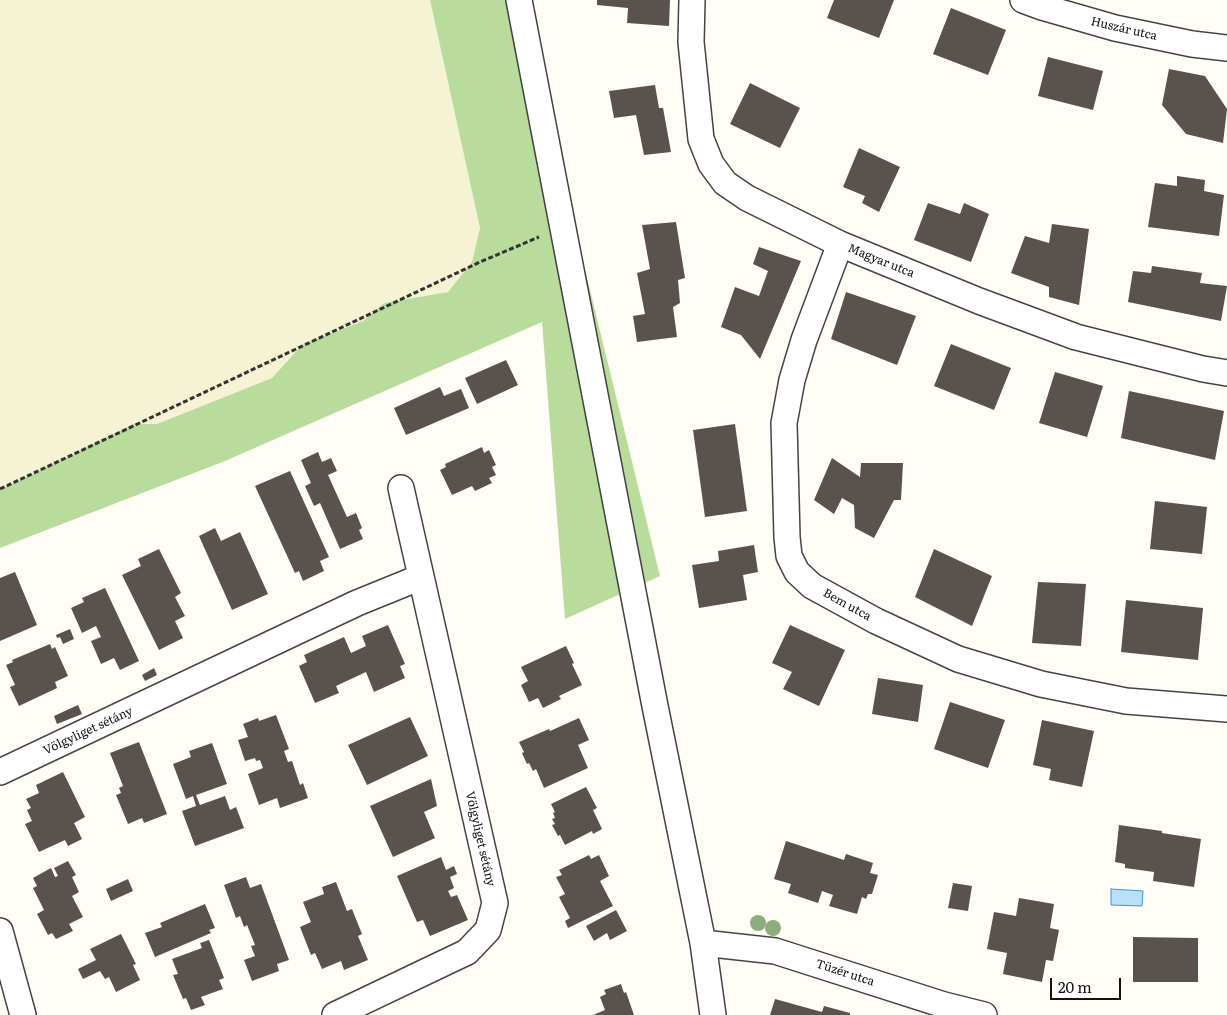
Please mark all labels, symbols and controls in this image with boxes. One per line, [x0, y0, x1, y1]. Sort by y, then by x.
street label: Huszár utca [1089, 14, 1159, 44]
street label: Magyar utca [846, 241, 916, 281]
street label: Bem utca [821, 586, 873, 624]
street label: Völgyliget sétány [41, 704, 135, 758]
street label: Völgyliget sétány [462, 790, 498, 888]
street label: Tüzér utca [814, 957, 876, 989]
scale bar [1052, 968, 1123, 1000]
text: 20 m [1058, 975, 1092, 998]

